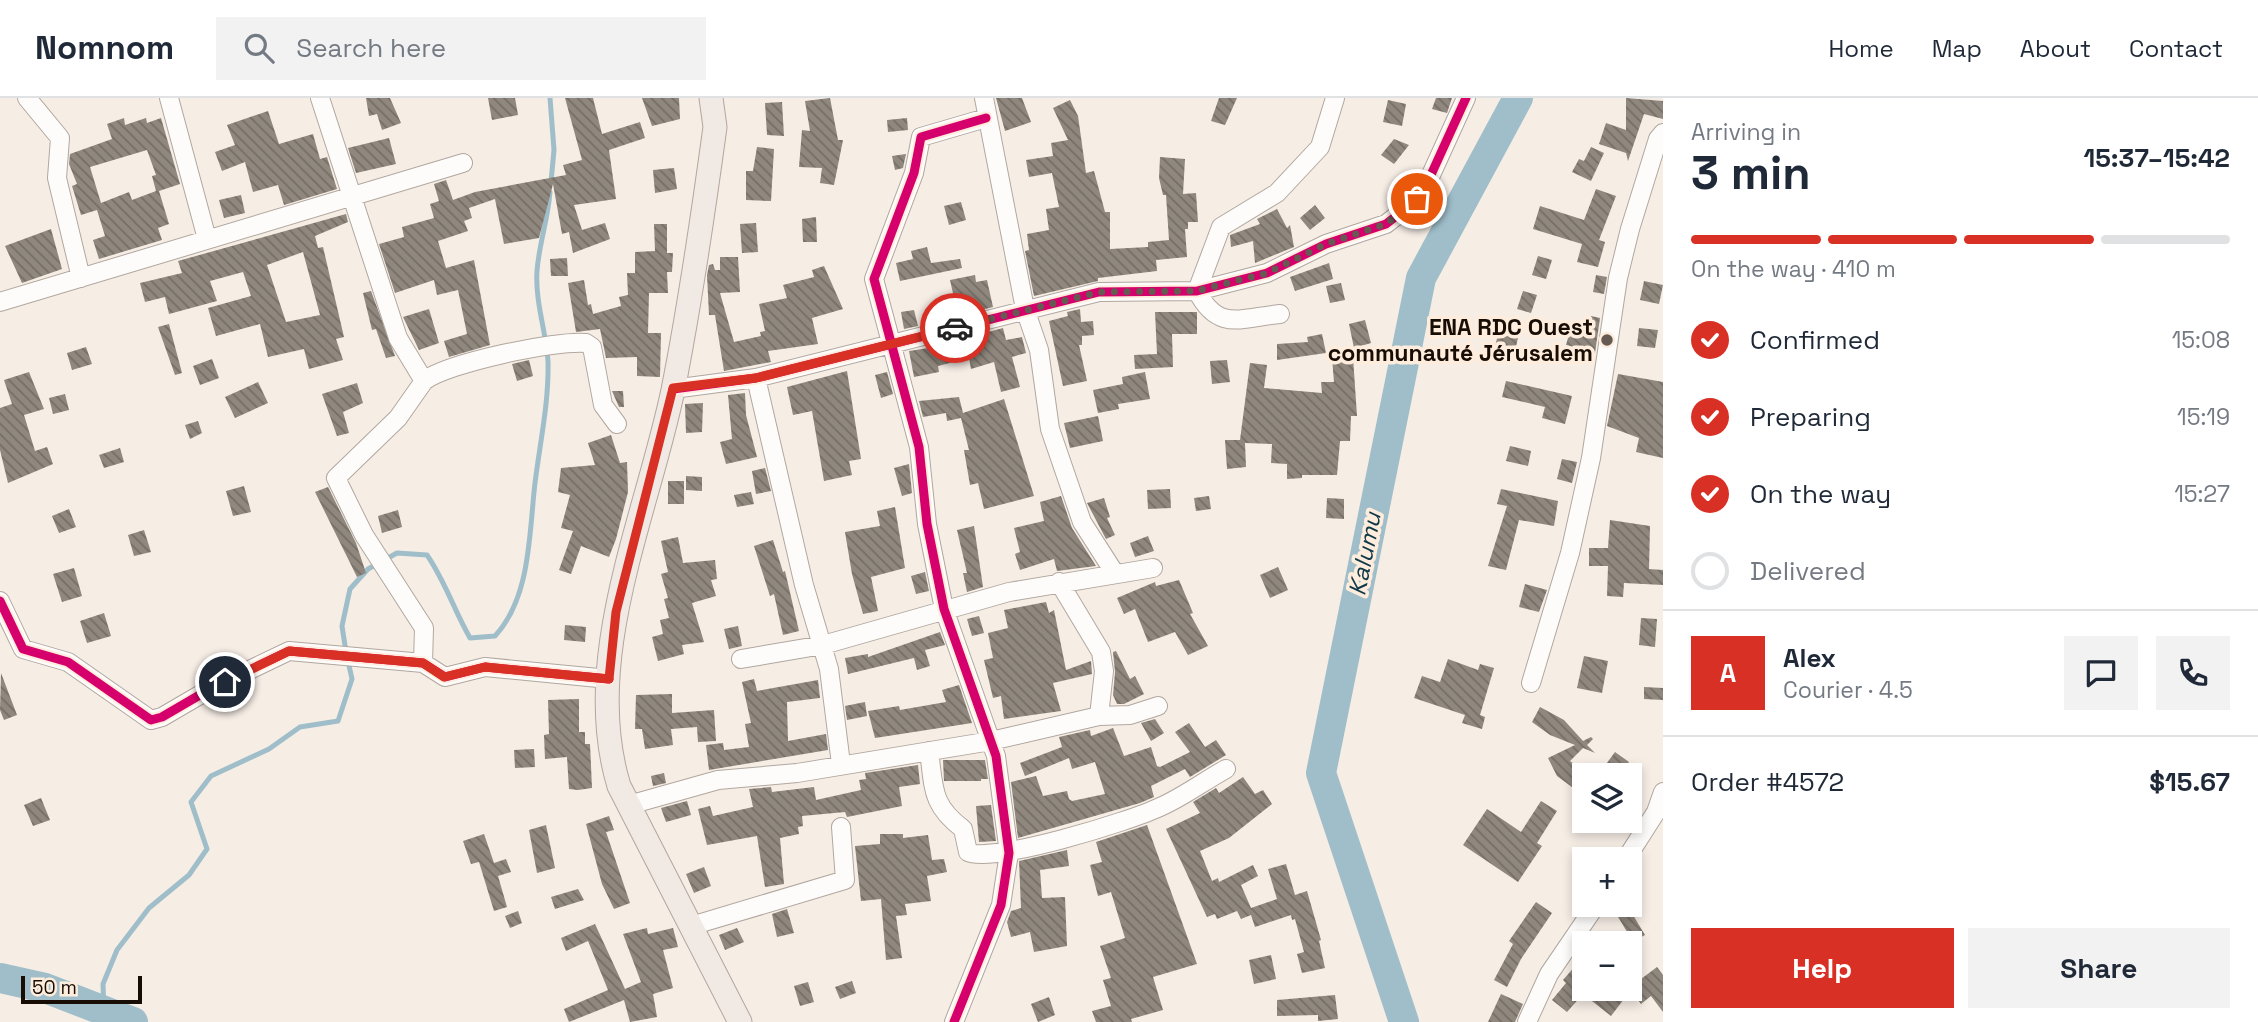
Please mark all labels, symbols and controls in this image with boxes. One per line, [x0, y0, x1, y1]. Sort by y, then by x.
search box [216, 17, 706, 80]
text: Nomnom [35, 27, 174, 69]
icon: search [240, 29, 278, 67]
text: Search here [296, 31, 446, 65]
text: Home [1828, 33, 1894, 64]
text: Map [1932, 33, 1982, 64]
text: About [2020, 33, 2091, 64]
text: Contact [2129, 33, 2223, 64]
text: Arriving in [1691, 117, 1801, 147]
text: 15:37–15:42 [2084, 141, 2230, 175]
text: 3 min [1691, 144, 1811, 202]
pin [1387, 169, 1447, 229]
icon: bag [1398, 180, 1436, 218]
text: On the way · 410 m [1691, 254, 1896, 284]
courier [920, 293, 990, 363]
icon: car [936, 309, 974, 347]
place label: ENA RDC Ouest communauté Jérusalem [1328, 312, 1593, 368]
icon: check [1691, 321, 1729, 359]
text: Confirmed [1750, 323, 1880, 357]
text: 15:08 [2172, 325, 2230, 355]
marker: ENA RDC Ouest communauté Jérusalem [1599, 332, 1615, 348]
icon: check [1691, 398, 1729, 436]
text: Preparing [1750, 400, 1871, 434]
text: 15:19 [2177, 402, 2230, 432]
icon: check [1691, 475, 1729, 513]
text: On the way [1750, 477, 1891, 511]
text: 15:27 [2174, 479, 2230, 509]
water label: Kalumu [1341, 508, 1388, 598]
text: Delivered [1750, 554, 1866, 588]
button: chat [2064, 636, 2138, 710]
button: phone [2156, 636, 2230, 710]
text: Alex [1783, 641, 1836, 675]
pin [195, 652, 255, 712]
text: A [1720, 656, 1736, 690]
icon: home [206, 663, 244, 701]
text: Courier · 4.5 [1783, 675, 1913, 705]
map controls [1572, 763, 1642, 1001]
button: layers [1572, 763, 1642, 833]
text: Order #4572 [1691, 765, 1844, 799]
text: $15.67 [2149, 765, 2230, 799]
button: + [1572, 847, 1642, 917]
button: Help [1691, 928, 1954, 1008]
button: Share [1968, 928, 2230, 1008]
button: − [1572, 931, 1642, 1001]
scale bar [21, 973, 142, 1005]
text: 50 m [32, 975, 77, 1000]

